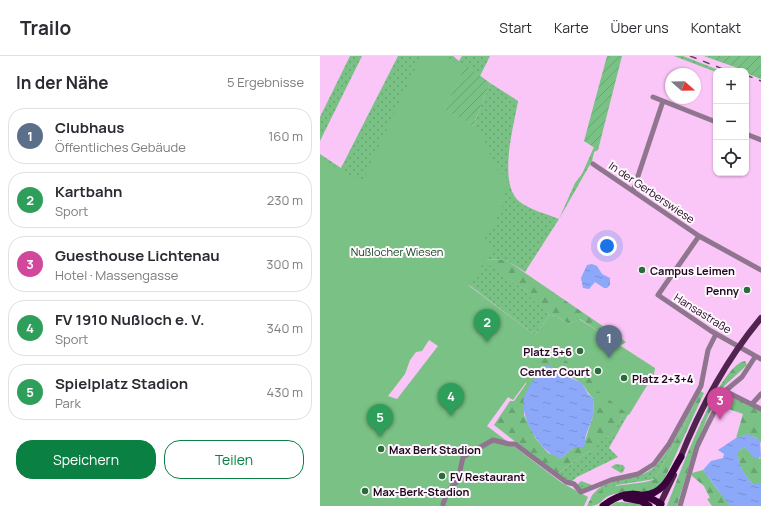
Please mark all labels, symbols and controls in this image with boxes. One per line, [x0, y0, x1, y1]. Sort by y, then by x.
text: Trailo [20, 15, 71, 41]
text: Start [499, 18, 532, 37]
text: Karte [554, 18, 589, 37]
text: Über uns [611, 18, 669, 37]
text: Kontakt [691, 18, 741, 37]
north arrow [665, 68, 701, 104]
map controls [713, 68, 749, 176]
button: + [713, 68, 749, 104]
text: In der Nähe [16, 71, 109, 94]
text: 5 Ergebnisse [227, 73, 304, 91]
button: − [713, 104, 749, 140]
text: Clubhaus [55, 117, 124, 138]
text: 1 [27, 127, 33, 145]
text: 160 m [268, 127, 303, 145]
text: Öffentliches Gebäude [55, 138, 186, 156]
button: locate [713, 140, 749, 176]
street label: In der Gerberswiese [606, 158, 698, 227]
text: Kartbahn [55, 181, 122, 202]
text: 2 [26, 191, 34, 209]
text: 230 m [267, 191, 303, 209]
text: Sport [55, 202, 88, 220]
your location [597, 236, 617, 256]
park label: Nußlocher Wiesen [351, 244, 443, 259]
text: Guesthouse Lichtenau [55, 245, 220, 266]
text: 3 [26, 255, 34, 273]
text: 300 m [266, 255, 303, 273]
place label: Campus Leimen [650, 263, 735, 278]
marker: Campus Leimen [637, 265, 647, 275]
text: Hotel · Massengasse [55, 266, 178, 284]
place label: Penny [706, 283, 740, 298]
marker: Penny [742, 285, 752, 295]
street label: Hansastraße [671, 289, 735, 337]
text: FV 1910 Nußloch e. V. [55, 309, 205, 330]
pin: 2 [474, 309, 500, 342]
text: 4 [26, 319, 34, 337]
text: 340 m [267, 319, 303, 337]
pin: 1 [596, 325, 622, 358]
text: Sport [55, 330, 88, 348]
place label: Platz 5+6 [523, 344, 572, 359]
marker: Platz 5+6 [575, 346, 585, 356]
place label: Center Court [520, 364, 590, 379]
marker: Center Court [593, 366, 603, 376]
place label: Platz 2+3+4 [632, 371, 694, 386]
text: Spielplatz Stadion [55, 373, 188, 394]
marker: Platz 2+3+4 [619, 373, 629, 383]
text: 5 [26, 383, 34, 401]
text: 430 m [267, 383, 303, 401]
pin: 4 [438, 383, 464, 416]
pin: 3 [707, 387, 733, 420]
text: Park [55, 394, 81, 412]
pin: 5 [367, 404, 393, 437]
button: Speichern [16, 440, 156, 479]
button: Teilen [164, 440, 304, 479]
place label: Max Berk Stadion [389, 442, 481, 457]
marker: Max Berk Stadion [376, 444, 386, 454]
place label: FV Restaurant [450, 469, 525, 484]
marker: FV Restaurant [437, 471, 447, 481]
place label: Max-Berk-Stadion [373, 484, 470, 499]
marker: Max-Berk-Stadion [360, 486, 370, 496]

